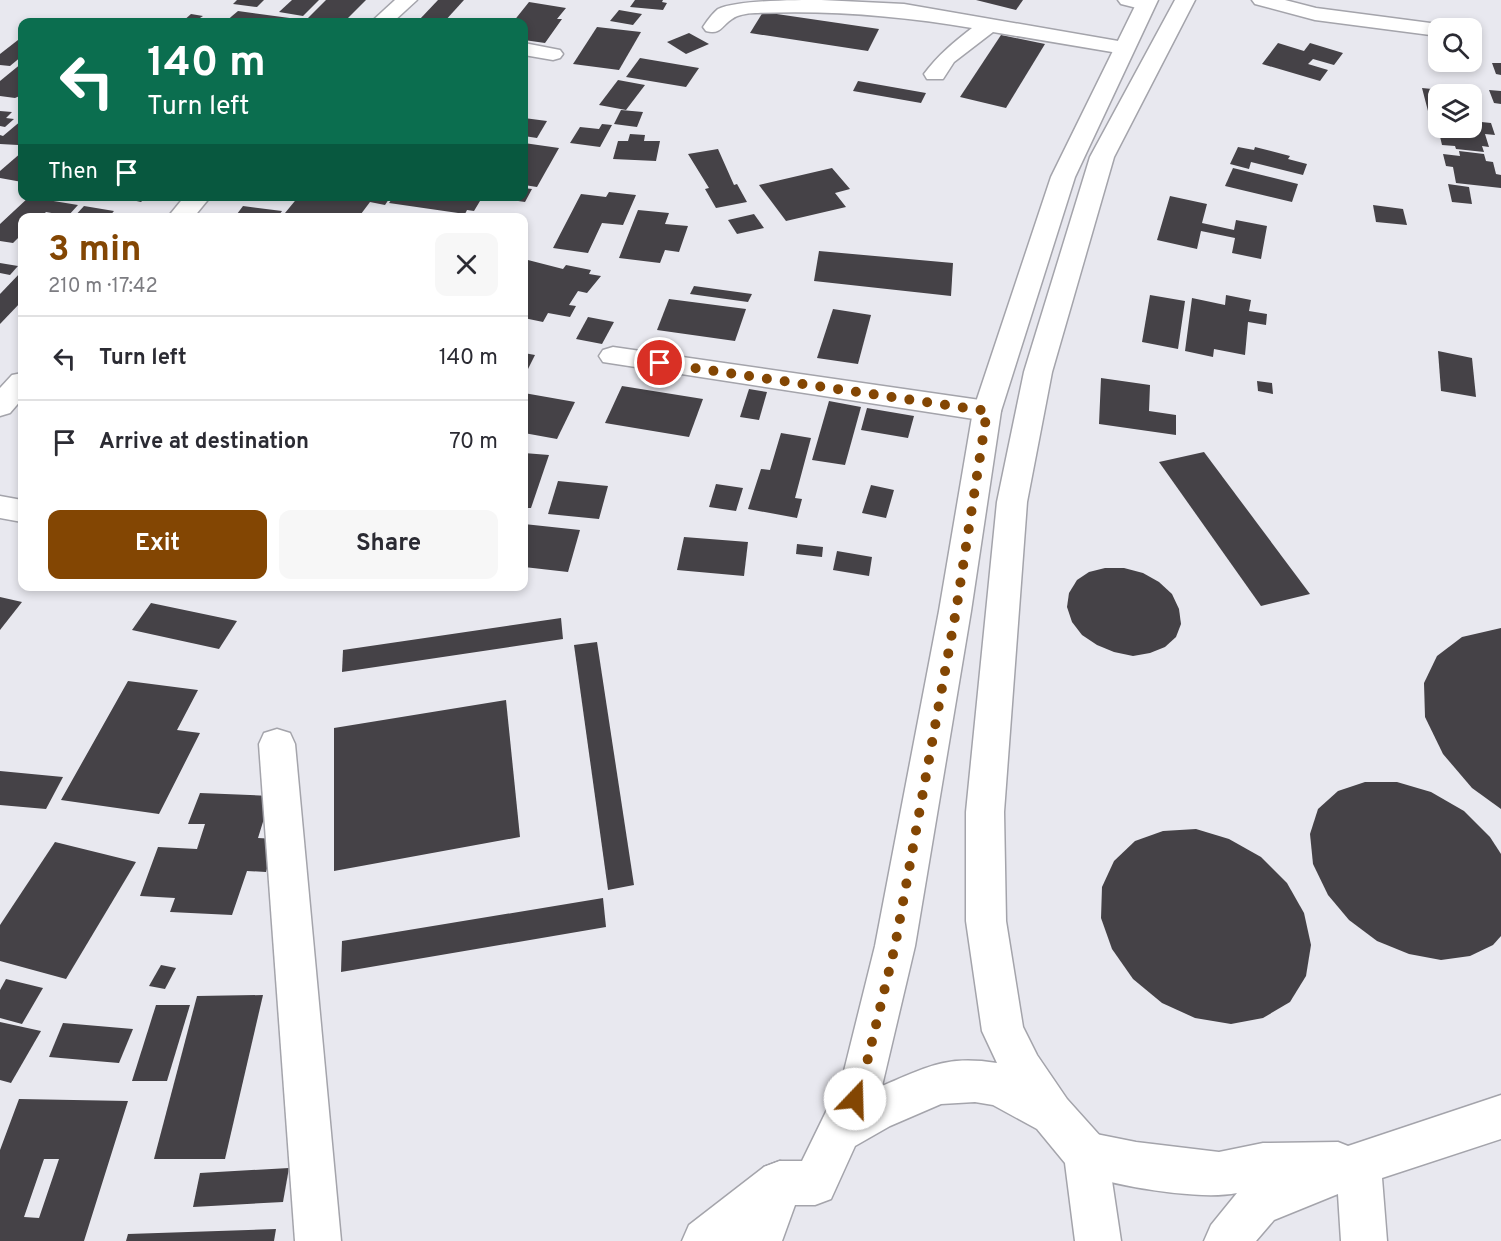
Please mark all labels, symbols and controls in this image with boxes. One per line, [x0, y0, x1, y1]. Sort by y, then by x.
map controls [1428, 18, 1482, 138]
button: search [1428, 18, 1482, 72]
text: 140 m [147, 38, 266, 91]
icon: left [48, 42, 126, 120]
button: layers [1428, 84, 1482, 138]
text: Turn left [147, 90, 249, 124]
icon: arrive [110, 156, 143, 189]
text: Then [48, 159, 98, 186]
text: 3 min [48, 228, 142, 274]
button: close [435, 233, 498, 296]
text: 210 m · 17:42 [48, 274, 158, 300]
pin [634, 337, 685, 388]
icon: left [48, 342, 81, 375]
text: Turn left [99, 345, 187, 372]
text: 140 m [439, 345, 498, 372]
icon: arrive [643, 346, 676, 379]
icon: arrive [48, 426, 81, 459]
text: Arrive at destination [99, 429, 309, 456]
text: 70 m [449, 429, 498, 456]
button: Exit [48, 510, 267, 579]
button: Share [279, 510, 498, 579]
position arrow [823, 1067, 887, 1131]

